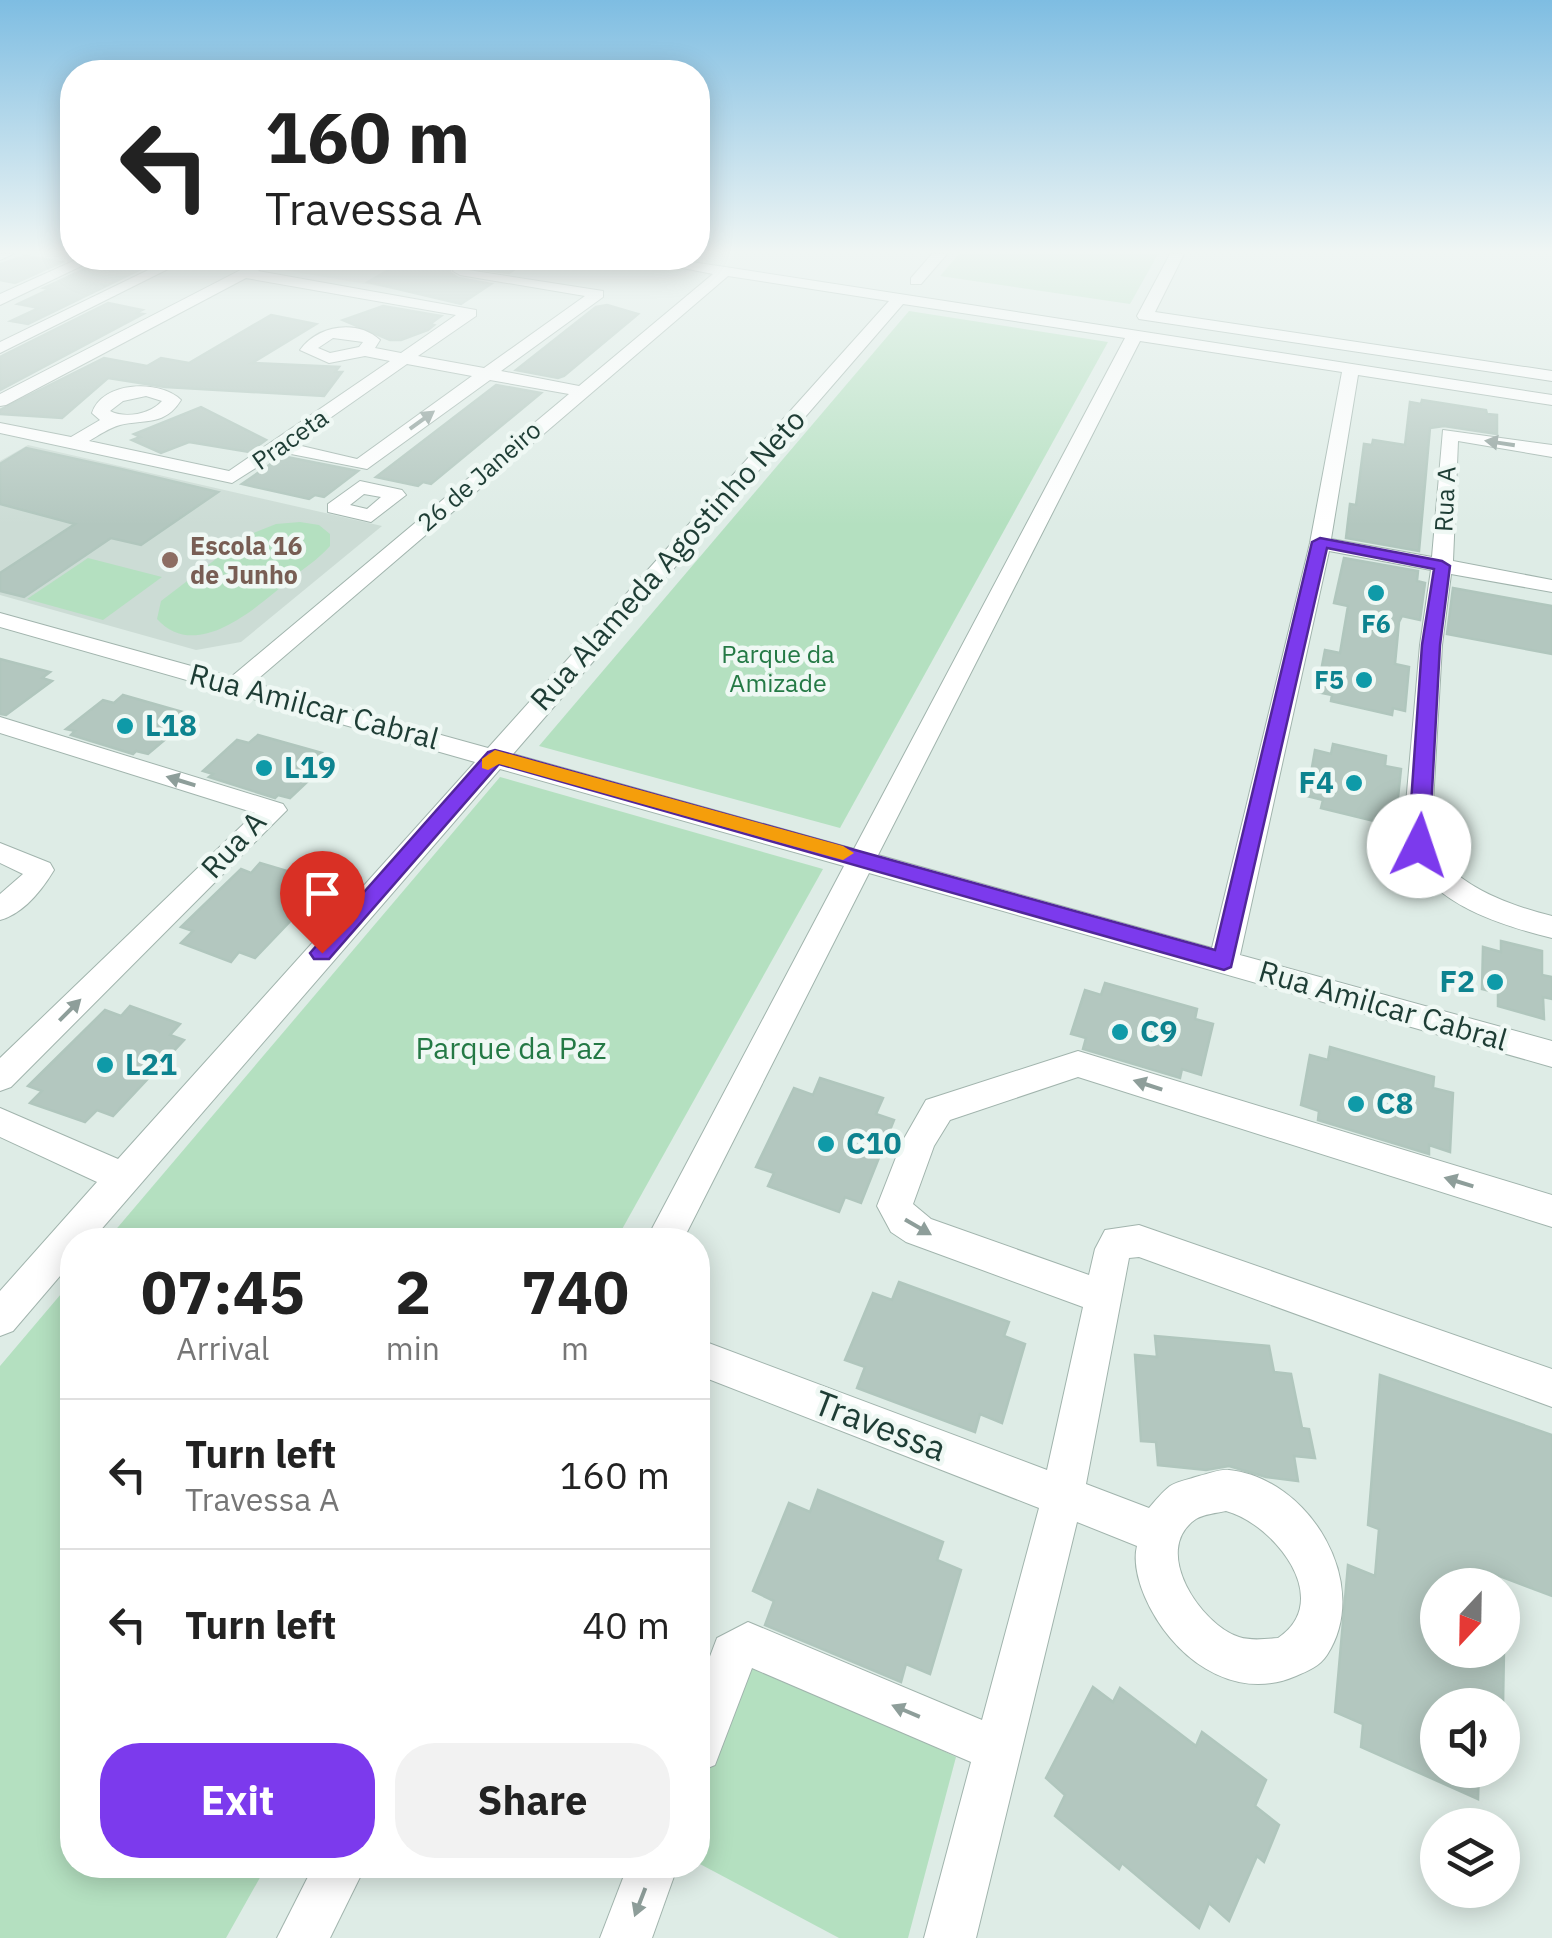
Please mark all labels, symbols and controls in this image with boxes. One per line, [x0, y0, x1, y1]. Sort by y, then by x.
text: 160 m [265, 91, 470, 182]
icon: left [100, 100, 230, 230]
text: Travessa A [265, 179, 482, 237]
street label: Rua Alameda Agostinho Neto [521, 400, 813, 718]
street label: Praceta [245, 401, 334, 477]
one-way arrow [409, 411, 436, 430]
street label: 26 de Janeiro [410, 413, 547, 538]
one-way arrow [1484, 434, 1516, 450]
street label: Rua A [1426, 465, 1463, 533]
place label: Escola 16 de Junho [190, 529, 302, 591]
marker: Escola 16 de Junho [159, 549, 181, 571]
marker: F6 [1365, 582, 1387, 604]
place label: F6 [1361, 607, 1391, 640]
park label: Parque da Amizade [721, 637, 835, 699]
street label: Rua Amilcar Cabral [185, 653, 443, 758]
place label: F5 [1314, 663, 1344, 696]
marker: F5 [1353, 669, 1375, 691]
place label: L18 [145, 705, 197, 744]
marker: L18 [114, 715, 136, 737]
place label: L19 [284, 747, 336, 786]
marker: L19 [253, 757, 275, 779]
place label: F4 [1298, 762, 1334, 801]
marker: F4 [1343, 772, 1365, 794]
one-way arrow [165, 773, 195, 788]
position arrow [1367, 794, 1471, 898]
street label: Rua A [192, 802, 274, 886]
pin [280, 851, 365, 954]
icon: arrive [295, 866, 350, 921]
street label: Rua Amilcar Cabral [1255, 950, 1512, 1059]
place label: F2 [1439, 961, 1475, 1000]
marker: F2 [1484, 971, 1506, 993]
one-way arrow [57, 999, 81, 1022]
place label: C9 [1140, 1011, 1178, 1050]
marker: C9 [1109, 1021, 1131, 1043]
park label: Parque da Paz [415, 1028, 607, 1067]
place label: L21 [125, 1044, 177, 1083]
marker: L21 [94, 1054, 116, 1076]
one-way arrow [1133, 1077, 1163, 1092]
place label: C8 [1376, 1083, 1414, 1122]
marker: C8 [1345, 1093, 1367, 1115]
place label: C10 [846, 1123, 902, 1162]
marker: C10 [815, 1133, 837, 1155]
one-way arrow [1443, 1174, 1474, 1189]
one-way arrow [904, 1217, 931, 1236]
text: 07:45 [141, 1252, 305, 1331]
text: 2 [395, 1252, 431, 1331]
text: 740 [521, 1252, 629, 1331]
text: Arrival [176, 1327, 270, 1369]
text: min [386, 1327, 440, 1369]
text: m [561, 1327, 589, 1369]
street label: Travessa [808, 1379, 953, 1471]
text: Turn left [185, 1429, 336, 1478]
icon: left [100, 1447, 155, 1502]
text: 160 m [559, 1450, 670, 1499]
text: Travessa A [185, 1478, 340, 1520]
north arrow [1420, 1568, 1520, 1668]
map controls [1420, 1568, 1520, 1908]
icon: left [100, 1597, 155, 1652]
text: Turn left [185, 1600, 336, 1649]
text: 40 m [582, 1600, 670, 1649]
button: sound [1420, 1688, 1520, 1788]
one-way arrow [891, 1703, 921, 1719]
button: Exit [100, 1743, 375, 1858]
button: Share [395, 1743, 670, 1858]
button: layers [1420, 1808, 1520, 1908]
one-way arrow [631, 1887, 647, 1917]

